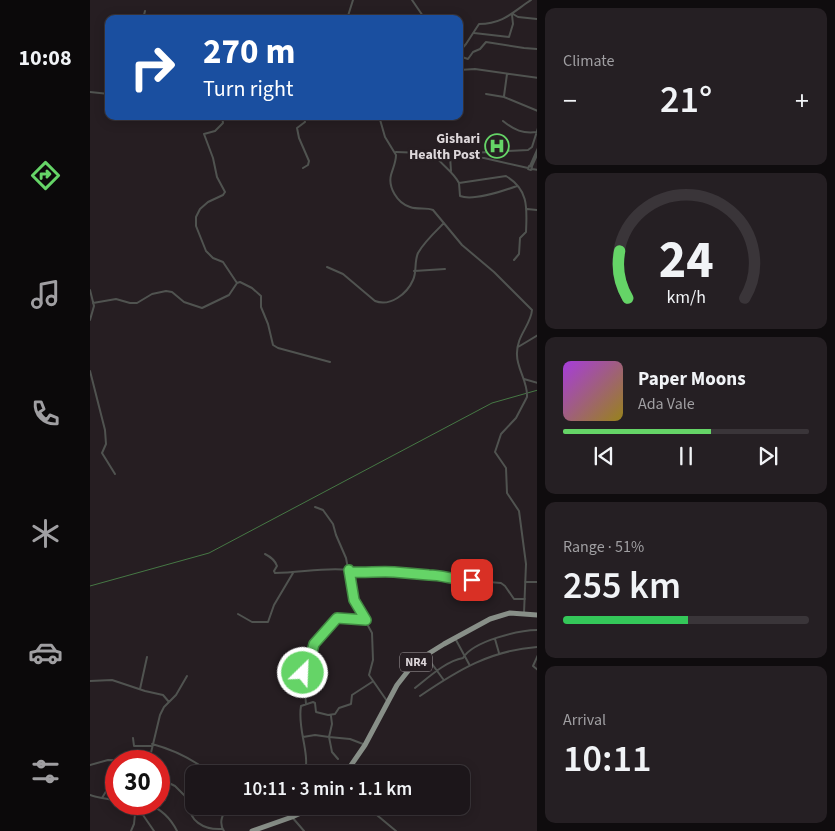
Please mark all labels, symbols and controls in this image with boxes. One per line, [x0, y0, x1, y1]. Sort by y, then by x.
text: 270 m [203, 27, 295, 77]
icon: right [120, 35, 185, 100]
text: 10:08 [18, 42, 72, 74]
text: Climate [563, 50, 614, 72]
text: Turn right [203, 73, 293, 105]
text: 21° [660, 73, 712, 127]
text: − [563, 81, 577, 121]
text: + [795, 81, 809, 121]
place label: Gishari Health Post [409, 129, 481, 165]
hospital icon: Gishari Health Post [484, 133, 510, 159]
icon: directions [28, 158, 63, 193]
text: 24 [659, 224, 713, 298]
icon: music [28, 277, 63, 312]
text: km/h [666, 285, 706, 310]
text: Paper Moons [638, 366, 746, 393]
text: Ada Vale [638, 393, 695, 415]
icon: phone [28, 396, 63, 431]
icon: previous [590, 442, 618, 470]
icon: pause [672, 442, 700, 470]
icon: next [754, 442, 782, 470]
icon: climate [28, 516, 63, 551]
text: Range · 51% [563, 536, 644, 558]
pin [451, 559, 493, 601]
text: 255 km [563, 559, 681, 613]
icon: arrive [458, 566, 486, 594]
icon: car [28, 635, 63, 670]
position arrow [276, 646, 328, 698]
road number: NR4 [400, 652, 432, 672]
text: Arrival [563, 709, 606, 731]
text: 10:11 [563, 732, 651, 786]
speed limit sign: 30 [105, 750, 170, 815]
icon: filters [28, 754, 63, 789]
text: 10:11 · 3 min · 1.1 km [243, 776, 412, 803]

